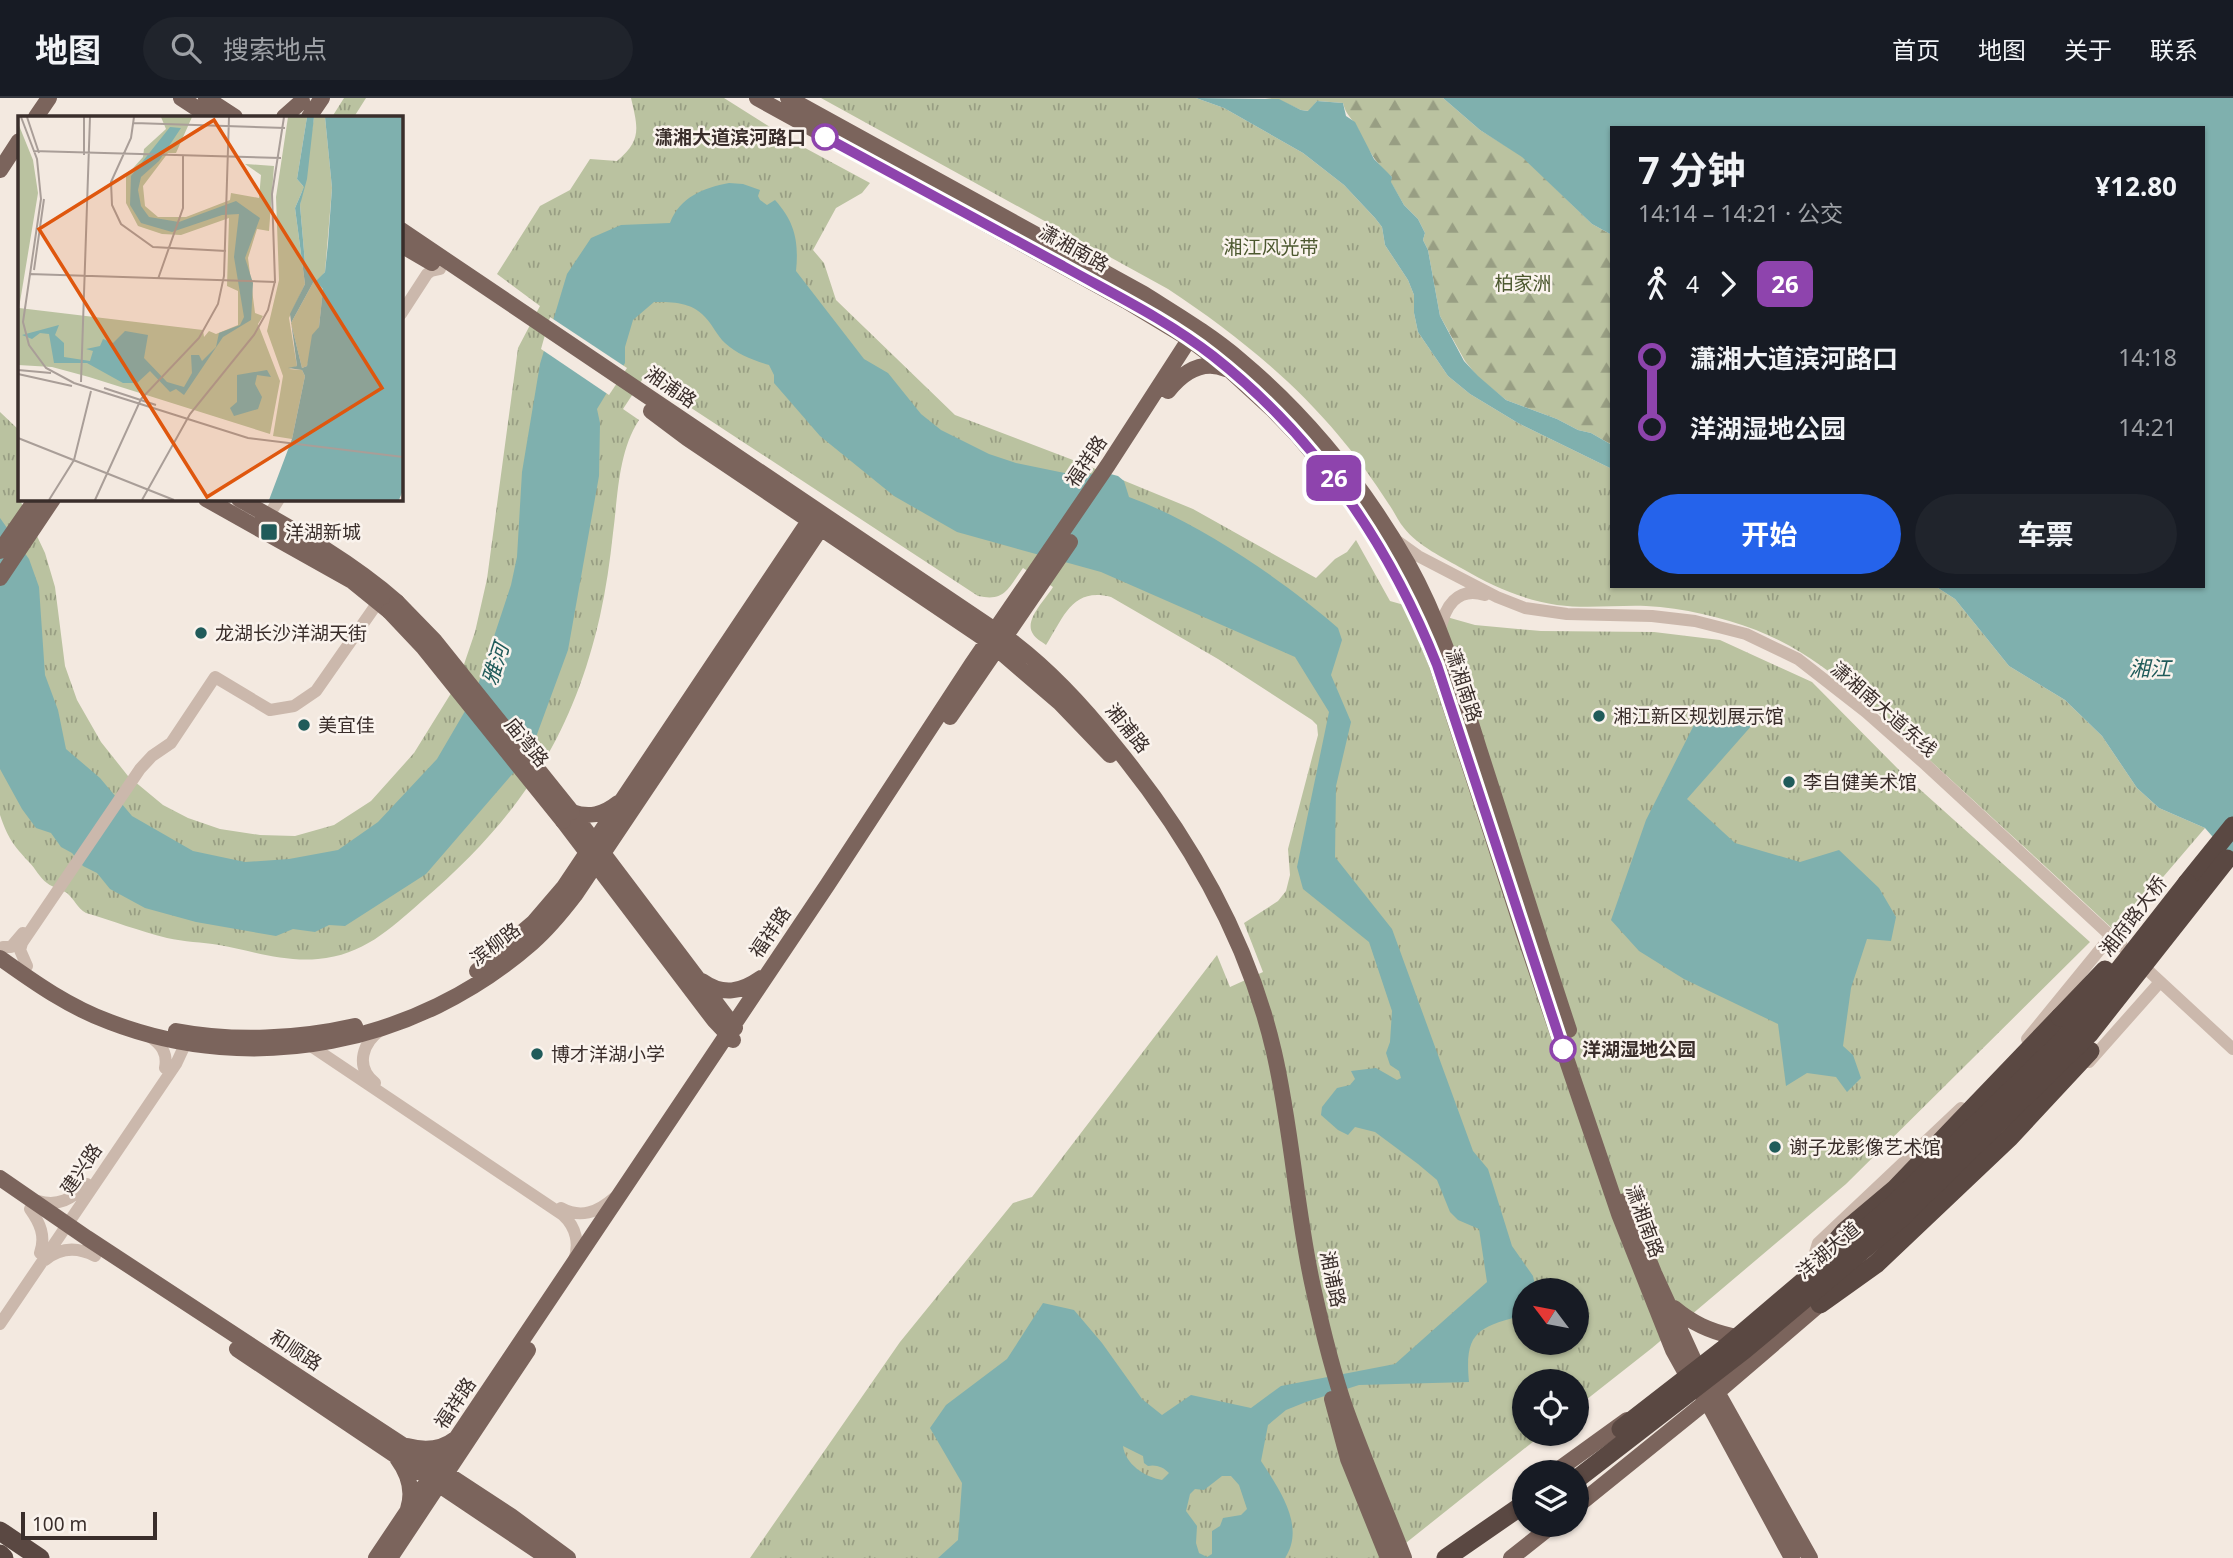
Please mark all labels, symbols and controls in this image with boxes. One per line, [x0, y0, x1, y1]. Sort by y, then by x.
search box [143, 17, 633, 80]
text: 地图 [35, 27, 101, 72]
icon: search [167, 29, 205, 67]
text: 搜索地点 [223, 31, 327, 67]
text: 首页 [1892, 33, 1940, 66]
text: 地图 [1978, 33, 2026, 66]
text: 关于 [2064, 33, 2112, 66]
text: 联系 [2150, 33, 2198, 66]
inset map [18, 116, 402, 500]
place label: 潇湘大道滨河路口 [654, 124, 806, 150]
marker: 潇湘大道滨河路口 [812, 124, 838, 150]
text: 7 分钟 [1638, 143, 1746, 195]
text: ¥12.80 [2095, 168, 2177, 204]
text: 14:14 – 14:21 · 公交 [1638, 197, 1843, 229]
street label: 潇湘南路 [1034, 218, 1114, 278]
park label: 湘江风光带 [1223, 234, 1319, 260]
icon: walk [1638, 265, 1676, 303]
icon: forward [1709, 265, 1747, 303]
text: 26 [1771, 267, 1799, 300]
text: 4 [1686, 268, 1699, 300]
park label: 柏家洲 [1494, 270, 1552, 296]
text: 潇湘大道滨河路口 [1690, 340, 1898, 376]
text: 14:18 [2118, 341, 2177, 373]
street label: 湘浦路 [640, 360, 702, 414]
text: 洋湖湿地公园 [1690, 410, 1846, 446]
text: 14:21 [2118, 411, 2177, 443]
street label: 福祥路 [1059, 430, 1113, 492]
line badge: 26 [1302, 455, 1366, 501]
text: 26 [1320, 461, 1348, 494]
button: 开始 [1638, 494, 1901, 574]
button: 车票 [1915, 494, 2177, 574]
place label: 洋湖新城 [285, 519, 361, 545]
marker: 洋湖新城 [259, 522, 279, 542]
place label: 龙湖长沙洋湖天街 [215, 620, 367, 646]
marker: 龙湖长沙洋湖天街 [193, 625, 209, 641]
water label: 雅河 [475, 636, 516, 688]
street label: 潇湘南路 [1440, 645, 1488, 725]
water label: 湘江 [2129, 654, 2173, 682]
street label: 潇湘南大道东线 [1825, 656, 1943, 762]
street label: 湘浦路 [1100, 698, 1156, 758]
place label: 湘江新区规划展示馆 [1613, 703, 1784, 729]
marker: 湘江新区规划展示馆 [1591, 708, 1607, 724]
place label: 美宜佳 [318, 712, 375, 738]
street label: 庙湾路 [499, 712, 555, 772]
marker: 美宜佳 [296, 717, 312, 733]
place label: 李自健美术馆 [1803, 769, 1917, 795]
marker: 李自健美术馆 [1781, 774, 1797, 790]
street label: 湘府路大桥 [2094, 871, 2172, 961]
street label: 福祥路 [743, 901, 797, 963]
street label: 滨柳路 [464, 916, 526, 972]
marker: 洋湖湿地公园 [1550, 1036, 1576, 1062]
place label: 洋湖湿地公园 [1582, 1036, 1696, 1062]
place label: 博才洋湖小学 [551, 1041, 665, 1067]
marker: 博才洋湖小学 [529, 1046, 545, 1062]
place label: 谢子龙影像艺术馆 [1789, 1134, 1941, 1160]
street label: 建兴路 [54, 1138, 108, 1200]
marker: 谢子龙影像艺术馆 [1767, 1139, 1783, 1155]
street label: 潇湘南路 [1620, 1181, 1670, 1261]
street label: 洋湖大道 [1791, 1216, 1865, 1284]
street label: 湘浦路 [1314, 1248, 1352, 1310]
north arrow [1512, 1278, 1589, 1354]
map controls [1512, 1278, 1589, 1537]
street label: 和顺路 [265, 1324, 327, 1376]
button: locate [1512, 1369, 1589, 1446]
street label: 福祥路 [428, 1372, 482, 1434]
button: layers [1512, 1460, 1589, 1537]
scale bar [21, 1509, 158, 1541]
text: 100 m [32, 1511, 87, 1537]

